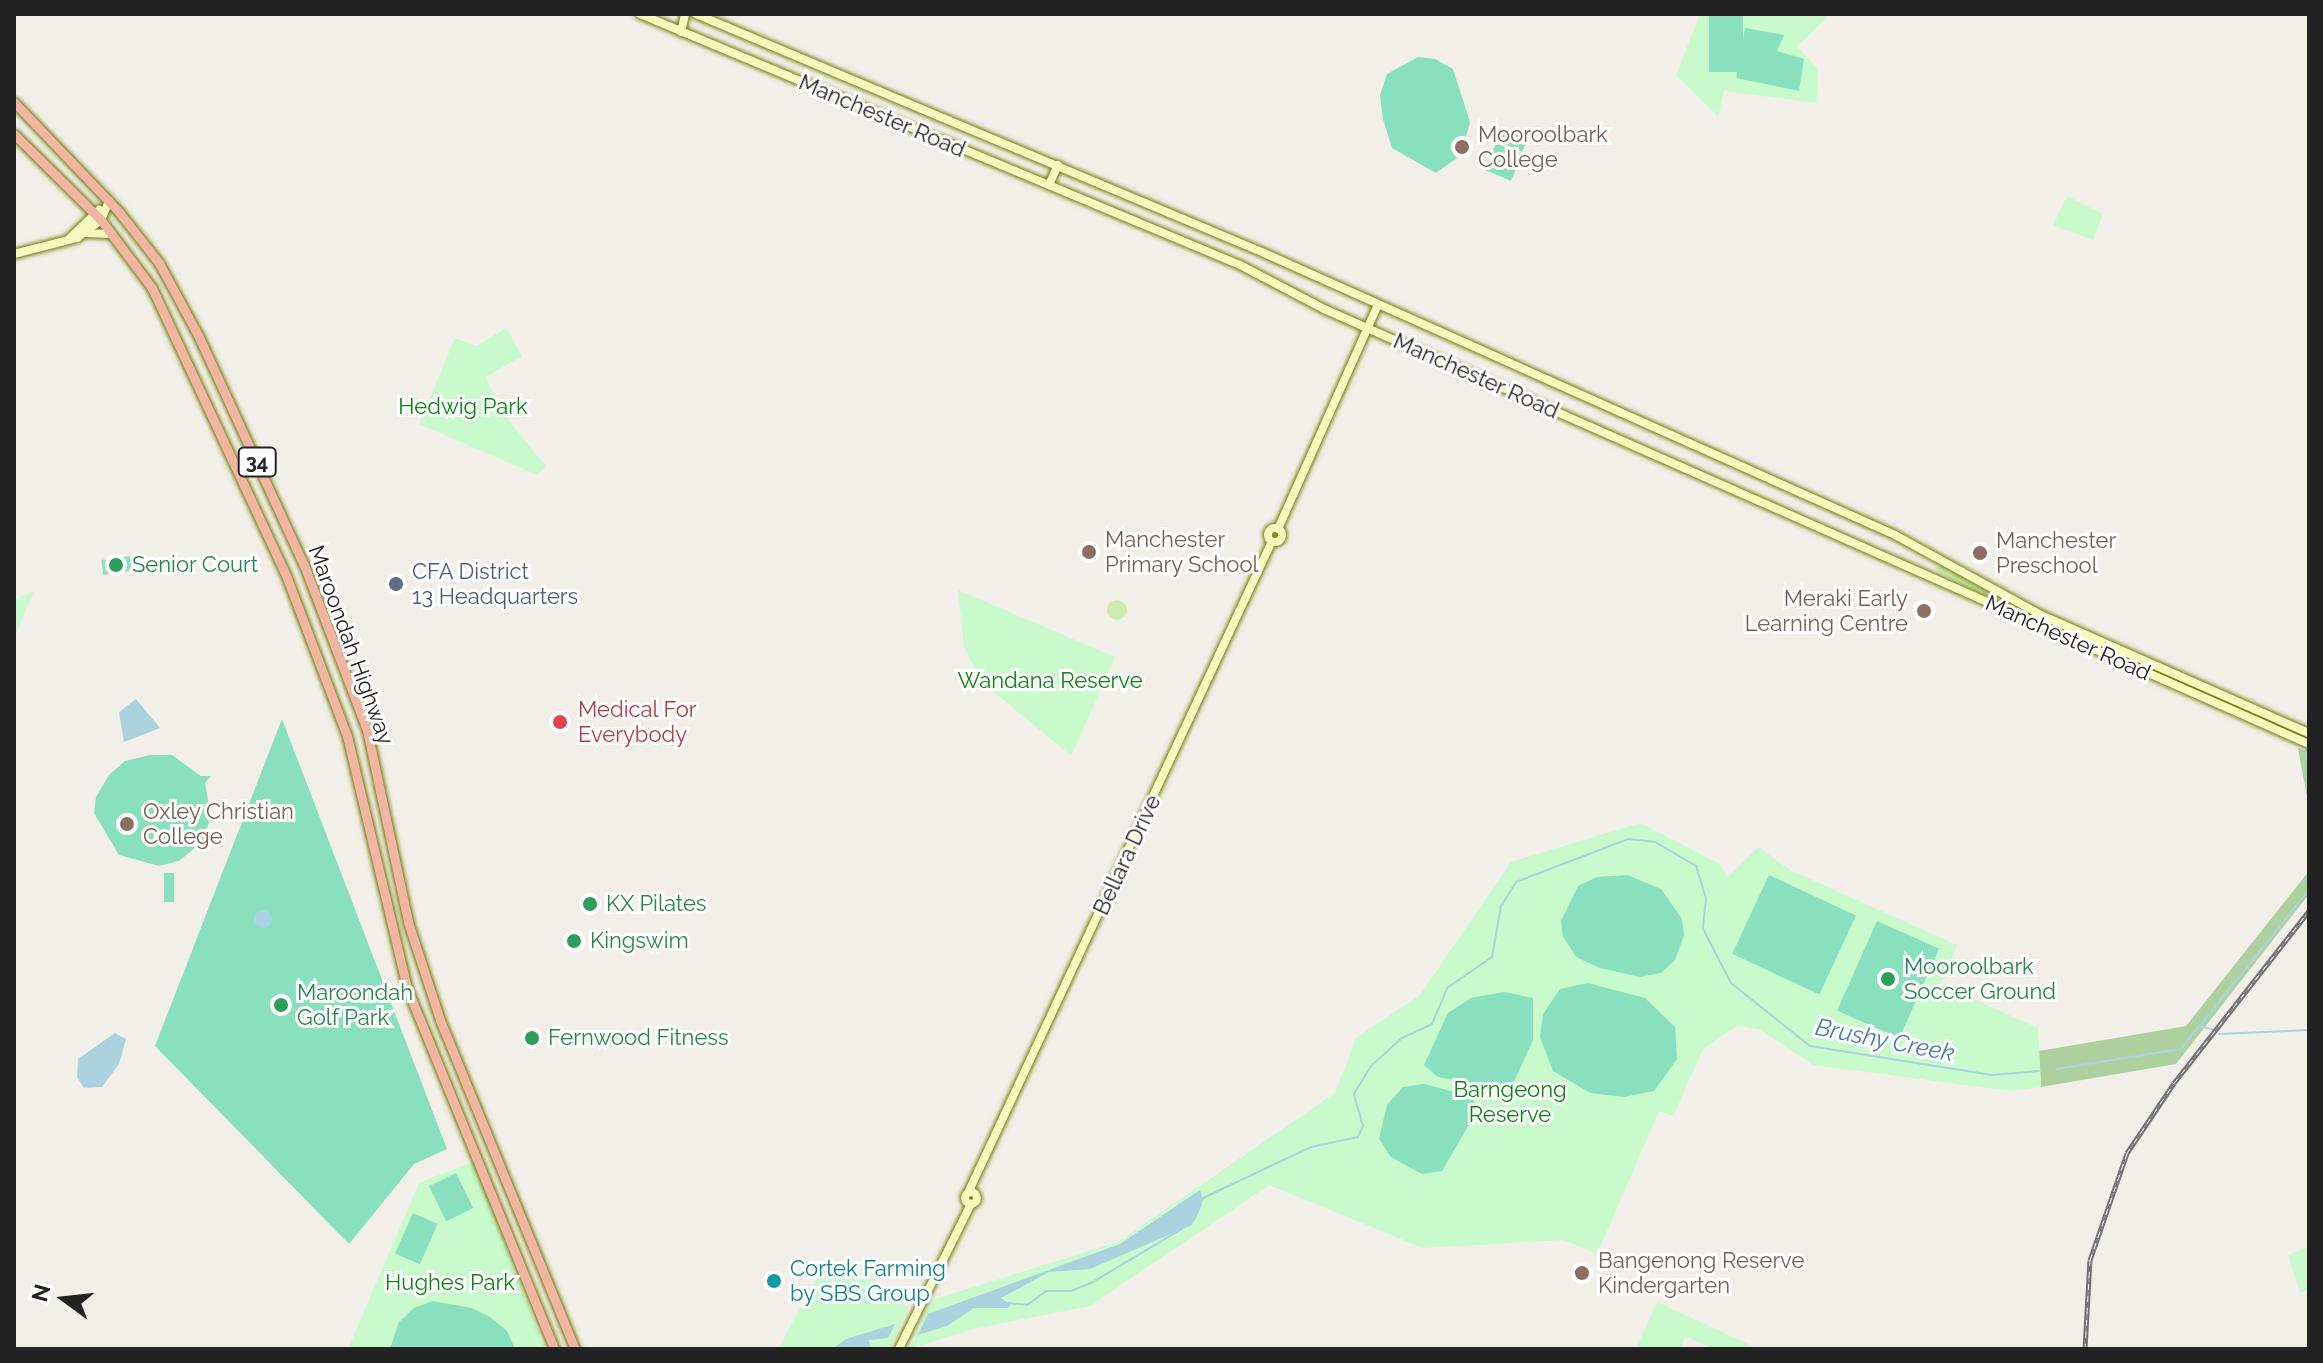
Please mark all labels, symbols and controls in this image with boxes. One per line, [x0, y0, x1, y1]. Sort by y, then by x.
street label: Manchester Road [795, 69, 969, 163]
place label: Mooroolbark College [1478, 121, 1608, 172]
marker: Mooroolbark College [1453, 138, 1471, 156]
street label: Manchester Road [1389, 328, 1563, 424]
park label: Hedwig Park [398, 394, 528, 420]
road number: 34 [237, 446, 277, 478]
place label: Manchester Primary School [1105, 526, 1259, 578]
place label: Manchester Preschool [1996, 527, 2116, 578]
street label: Maroondah Highway [303, 542, 399, 748]
marker: Manchester Primary School [1080, 543, 1098, 561]
marker: Manchester Preschool [1971, 544, 1989, 562]
place label: Senior Court [132, 552, 259, 578]
marker: Senior Court [107, 556, 125, 574]
place label: CFA District 13 Headquarters [412, 558, 578, 610]
marker: CFA District 13 Headquarters [387, 575, 405, 593]
place label: Meraki Early Learning Centre [1745, 585, 1908, 636]
street label: Manchester Road [1981, 590, 2155, 686]
marker: Meraki Early Learning Centre [1915, 602, 1933, 620]
park label: Wandana Reserve [957, 668, 1143, 694]
place label: Medical For Everybody [578, 696, 697, 748]
marker: Medical For Everybody [549, 711, 571, 733]
street label: Bellara Drive [1088, 791, 1166, 919]
place label: Oxley Christian College [143, 798, 295, 850]
marker: Oxley Christian College [118, 815, 136, 833]
place label: KX Pilates [606, 891, 707, 917]
marker: KX Pilates [581, 895, 599, 913]
place label: Kingswim [590, 928, 689, 954]
marker: Kingswim [565, 932, 583, 950]
place label: Mooroolbark Soccer Ground [1904, 953, 2056, 1004]
marker: Mooroolbark Soccer Ground [1879, 970, 1897, 988]
place label: Maroondah Golf Park [297, 979, 413, 1030]
marker: Maroondah Golf Park [272, 996, 290, 1014]
water label: Brushy Creek [1813, 1012, 1957, 1068]
place label: Fernwood Fitness [548, 1025, 729, 1051]
marker: Fernwood Fitness [523, 1029, 541, 1047]
park label: Barngeong Reserve [1453, 1076, 1567, 1128]
place label: Bangenong Reserve Kindergarten [1598, 1247, 1804, 1298]
place label: Cortek Farming by SBS Group [790, 1255, 946, 1306]
north arrow [24, 1259, 104, 1339]
marker: Bangenong Reserve Kindergarten [1573, 1264, 1591, 1282]
park label: Hughes Park [385, 1270, 515, 1296]
marker: Cortek Farming by SBS Group [765, 1272, 783, 1290]
text: N [26, 1281, 56, 1304]

